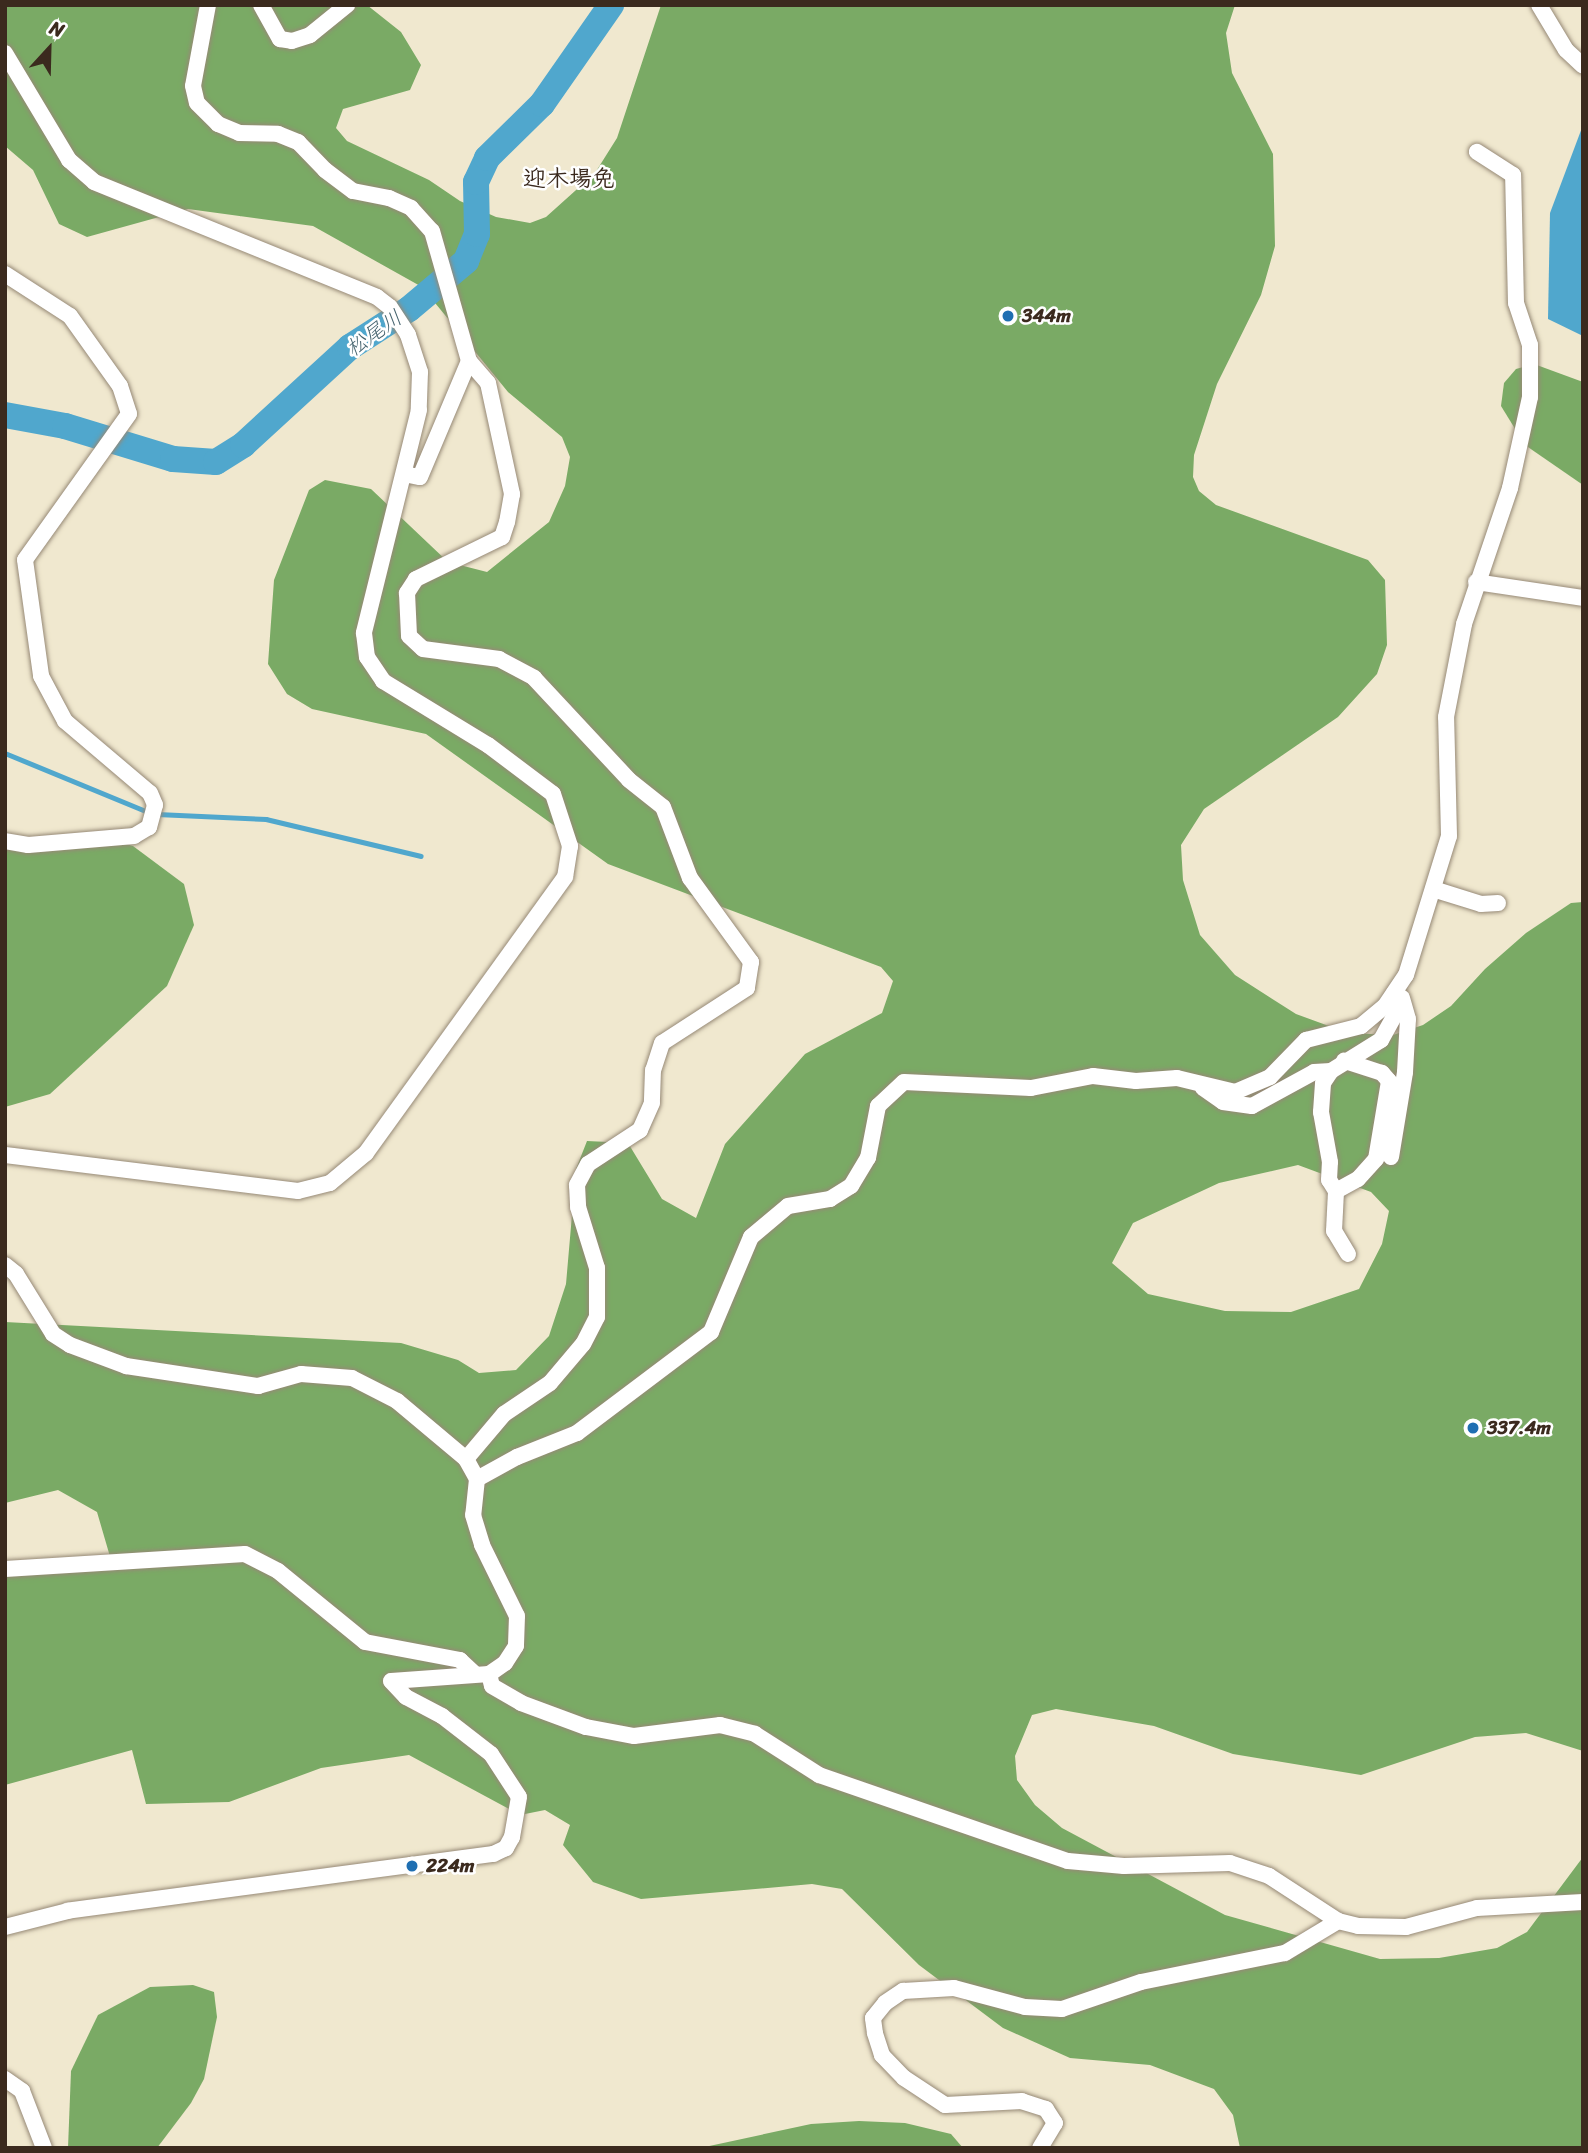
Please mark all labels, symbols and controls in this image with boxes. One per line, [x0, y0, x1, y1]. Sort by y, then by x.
text: N [45, 11, 69, 47]
north arrow [14, 14, 84, 84]
district label: 迎木場免 [523, 165, 615, 193]
water label: 松尾川 [341, 305, 407, 361]
place label: 344m [1022, 305, 1071, 327]
marker: 344m [1000, 308, 1016, 324]
place label: 337.4m [1487, 1417, 1551, 1439]
marker: 337.4m [1465, 1420, 1481, 1436]
place label: 224m [426, 1855, 474, 1877]
marker: 224m [404, 1858, 420, 1874]

